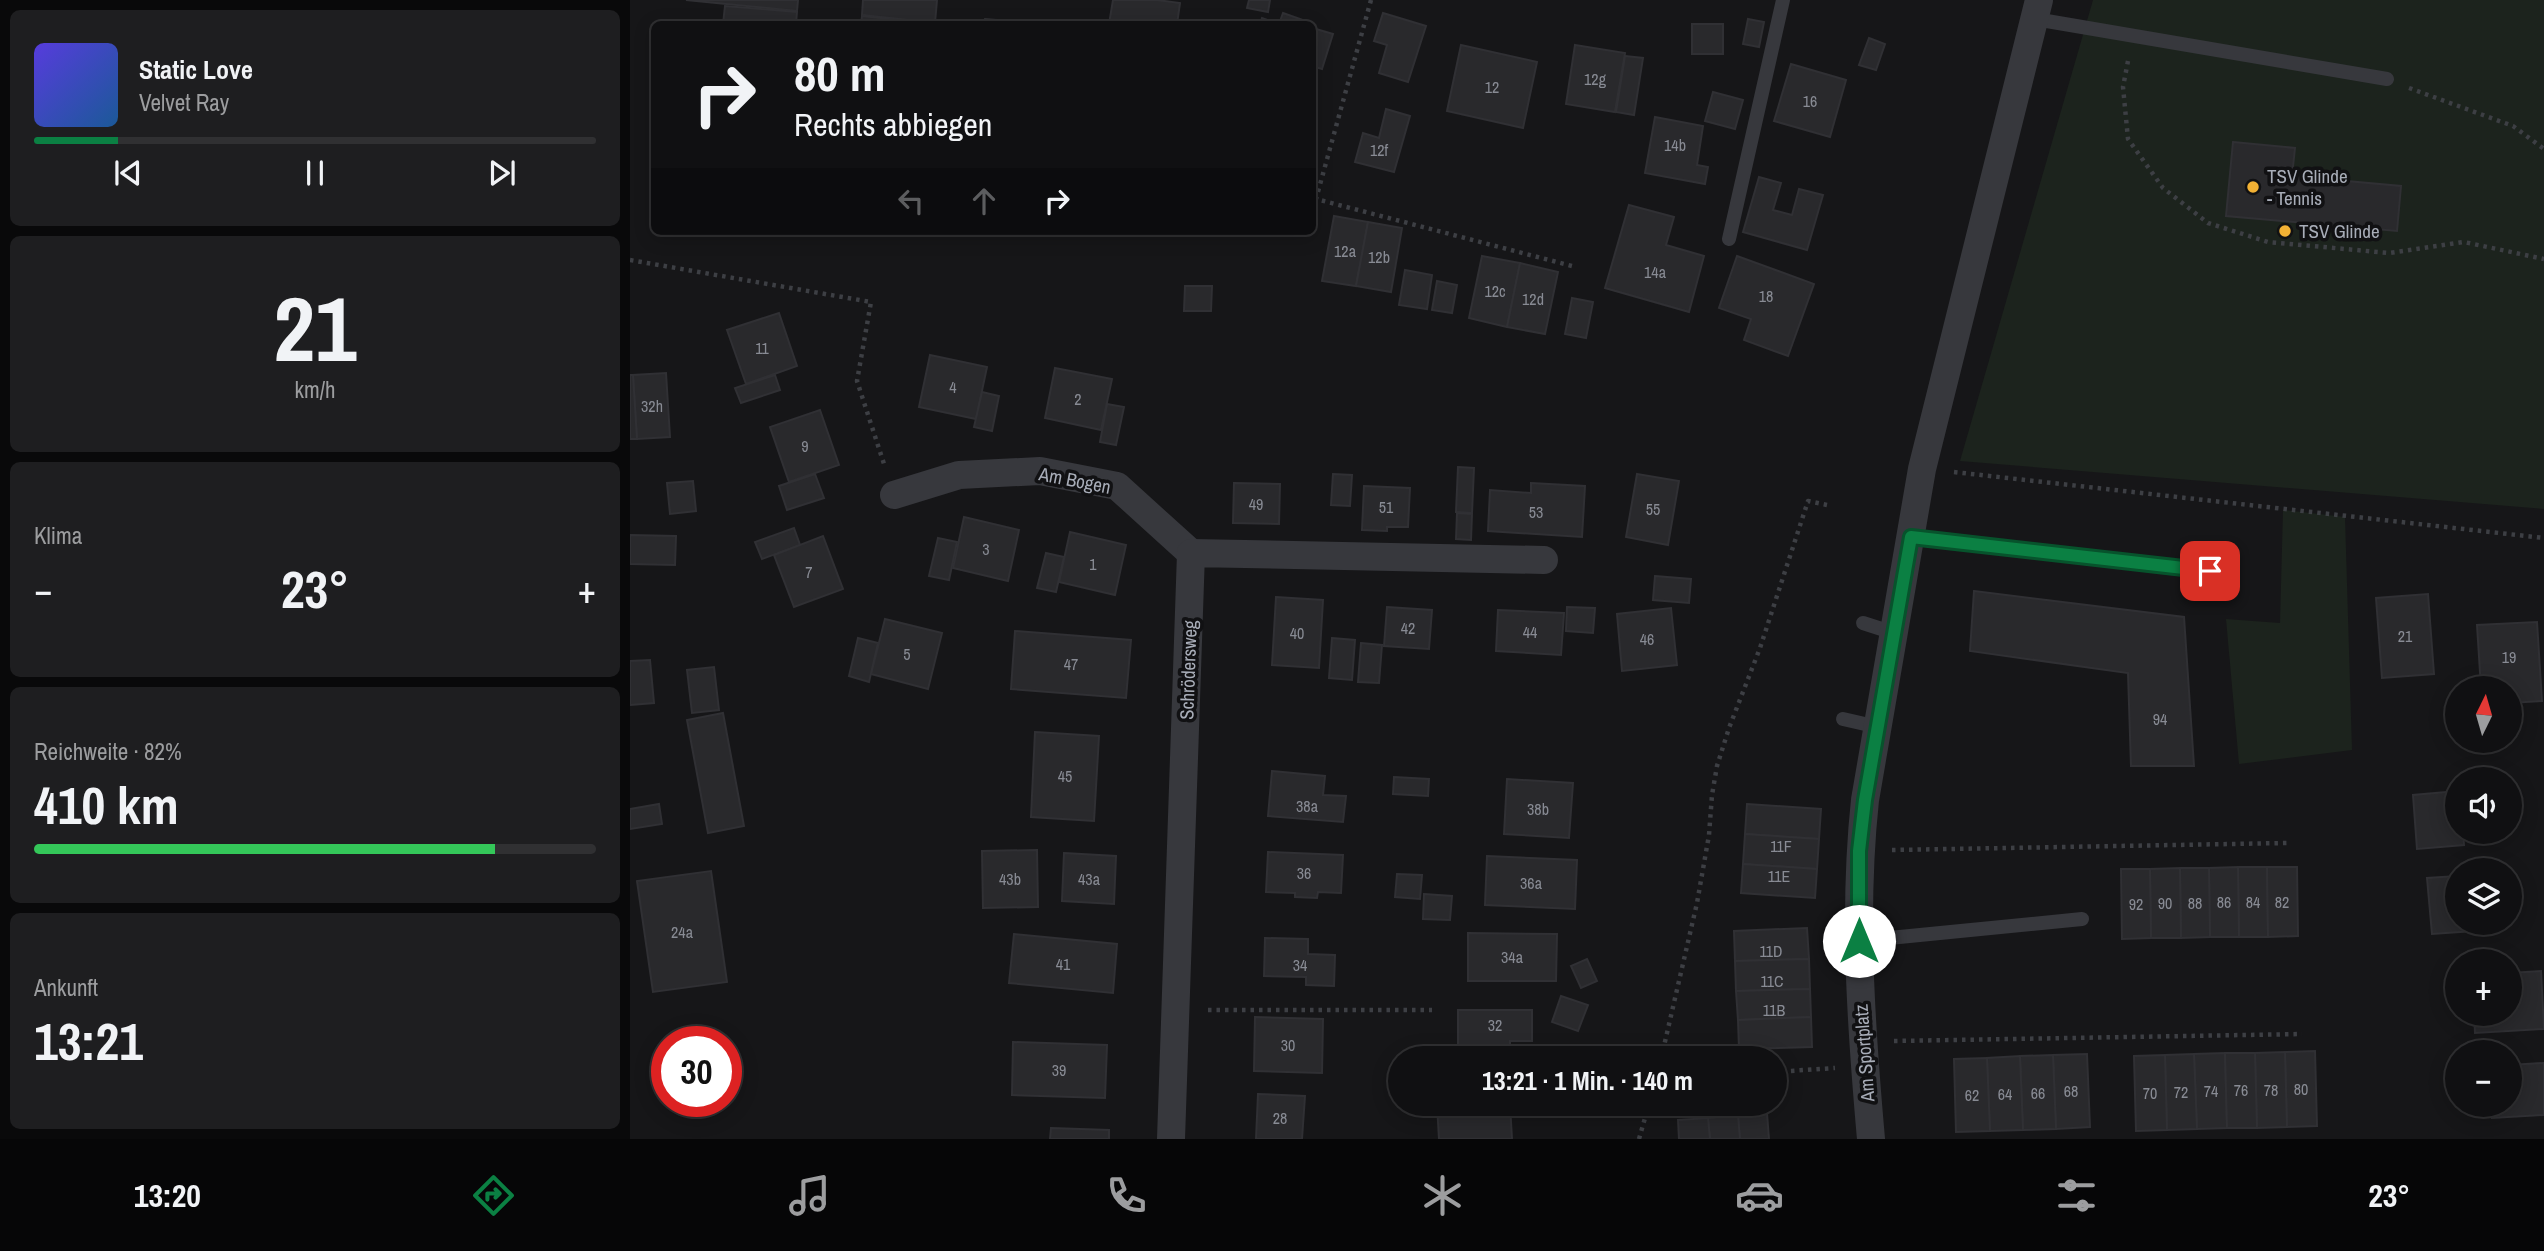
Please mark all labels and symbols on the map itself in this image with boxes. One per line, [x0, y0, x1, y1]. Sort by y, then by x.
house number: 12g [1584, 68, 1607, 90]
house number: 12 [1485, 76, 1499, 98]
house number: 16 [1803, 90, 1817, 112]
house number: 14b [1664, 134, 1686, 156]
house number: 12f [1370, 139, 1388, 161]
place label: TSV Glinde - Tennis [2267, 163, 2348, 211]
marker: TSV Glinde - Tennis [2245, 179, 2261, 195]
place label: TSV Glinde [2299, 218, 2380, 244]
marker: TSV Glinde [2277, 223, 2293, 239]
house number: 12a [1334, 240, 1357, 262]
house number: 12b [1368, 246, 1390, 268]
house number: 14a [1644, 261, 1667, 283]
house number: 12c [1484, 280, 1506, 302]
house number: 18 [1759, 285, 1773, 307]
house number: 12d [1522, 288, 1544, 310]
house number: 11 [755, 337, 770, 359]
house number: 4 [949, 376, 957, 398]
house number: 2 [1074, 388, 1082, 410]
house number: 32h [641, 395, 663, 417]
house number: 9 [801, 435, 809, 457]
street label: Am Bogen [1036, 460, 1113, 500]
house number: 49 [1249, 493, 1263, 515]
house number: 51 [1379, 496, 1394, 518]
house number: 55 [1646, 498, 1660, 520]
house number: 53 [1529, 501, 1543, 523]
house number: 3 [982, 538, 990, 560]
pin [2180, 541, 2240, 601]
house number: 1 [1089, 553, 1097, 575]
house number: 7 [805, 561, 813, 583]
house number: 42 [1401, 617, 1415, 639]
street label: Schrödersweg [1173, 619, 1203, 720]
house number: 44 [1523, 621, 1537, 643]
house number: 40 [1290, 622, 1304, 644]
house number: 21 [2398, 625, 2413, 647]
house number: 46 [1640, 628, 1654, 650]
house number: 5 [903, 643, 911, 665]
house number: 19 [2502, 646, 2516, 668]
house number: 47 [1064, 653, 1078, 675]
north arrow [2445, 676, 2522, 752]
house number: 94 [2153, 708, 2167, 730]
house number: 45 [1058, 765, 1072, 787]
house number: 38a [1296, 795, 1319, 817]
house number: 38b [1527, 798, 1549, 820]
house number: 11F [1770, 835, 1792, 857]
house number: 36 [1297, 862, 1311, 884]
house number: 11E [1768, 865, 1790, 887]
house number: 43b [999, 868, 1021, 890]
house number: 43a [1078, 868, 1101, 890]
house number: 36a [1520, 872, 1543, 894]
house number: 86 [2217, 891, 2231, 913]
house number: 84 [2246, 891, 2260, 913]
house number: 82 [2275, 891, 2289, 913]
house number: 90 [2158, 892, 2172, 914]
house number: 88 [2188, 892, 2202, 914]
house number: 92 [2129, 893, 2143, 915]
position arrow [1822, 904, 1896, 978]
house number: 24a [671, 921, 694, 943]
house number: 11D [1759, 940, 1783, 962]
house number: 34a [1501, 946, 1524, 968]
house number: 41 [1056, 953, 1071, 975]
house number: 34 [1293, 954, 1307, 976]
house number: 11C [1760, 970, 1784, 992]
house number: 11B [1763, 999, 1785, 1021]
street label: Am Sportplatz [1848, 1003, 1880, 1104]
house number: 32 [1488, 1014, 1502, 1036]
speed limit sign: 30 [651, 1026, 742, 1117]
house number: 30 [1281, 1034, 1295, 1056]
house number: 39 [1052, 1059, 1066, 1081]
house number: 80 [2294, 1078, 2308, 1100]
house number: 76 [2234, 1079, 2248, 1101]
house number: 78 [2264, 1079, 2278, 1101]
house number: 68 [2064, 1080, 2078, 1102]
house number: 74 [2204, 1080, 2218, 1102]
house number: 72 [2174, 1081, 2188, 1103]
house number: 66 [2031, 1082, 2045, 1104]
house number: 70 [2143, 1082, 2157, 1104]
house number: 64 [1998, 1083, 2012, 1105]
house number: 62 [1965, 1084, 1979, 1106]
house number: 28 [1273, 1107, 1287, 1129]

